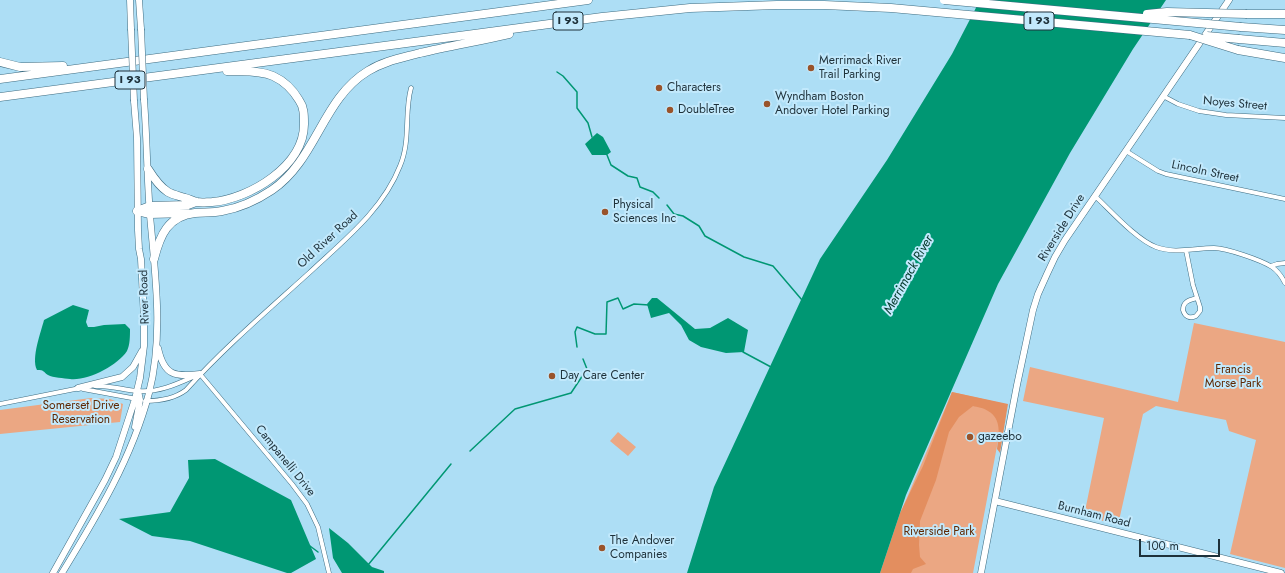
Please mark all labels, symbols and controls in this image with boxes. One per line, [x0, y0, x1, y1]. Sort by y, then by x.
road number: I 93 [553, 12, 583, 30]
road number: I 93 [1024, 12, 1054, 30]
place label: Merrimack River Trail Parking [819, 54, 901, 82]
marker: Merrimack River Trail Parking [806, 63, 816, 73]
road number: I 93 [115, 71, 145, 89]
place label: Characters [667, 81, 721, 95]
marker: Characters [654, 83, 664, 93]
place label: Wyndham Boston Andover Hotel Parking [775, 90, 890, 118]
street label: Noyes Street [1202, 94, 1268, 114]
marker: Wyndham Boston Andover Hotel Parking [762, 99, 772, 109]
place label: DoubleTree [678, 103, 735, 117]
marker: DoubleTree [665, 105, 675, 115]
street label: Lincoln Street [1170, 158, 1240, 186]
street label: Riverside Drive [1036, 192, 1088, 264]
place label: Physical Sciences Inc [613, 198, 676, 226]
marker: Physical Sciences Inc [600, 207, 610, 217]
street label: Old River Road [295, 208, 361, 272]
water label: Merrimack River [881, 233, 937, 317]
street label: River Road [137, 269, 153, 325]
park label: Francis Morse Park [1205, 363, 1261, 391]
place label: Day Care Center [560, 369, 644, 383]
marker: Day Care Center [547, 371, 557, 381]
park label: Somerset Drive Reservation [43, 399, 119, 427]
street label: Campanelli Drive [252, 423, 318, 499]
place label: gazeebo [978, 430, 1022, 444]
marker: gazeebo [965, 432, 975, 442]
street label: Burnham Road [1056, 499, 1132, 531]
park label: Riverside Park [903, 525, 975, 539]
scale bar [1141, 531, 1222, 557]
place label: The Andover Companies [610, 534, 674, 562]
text: 100 m [1146, 537, 1179, 555]
marker: The Andover Companies [597, 543, 607, 553]

